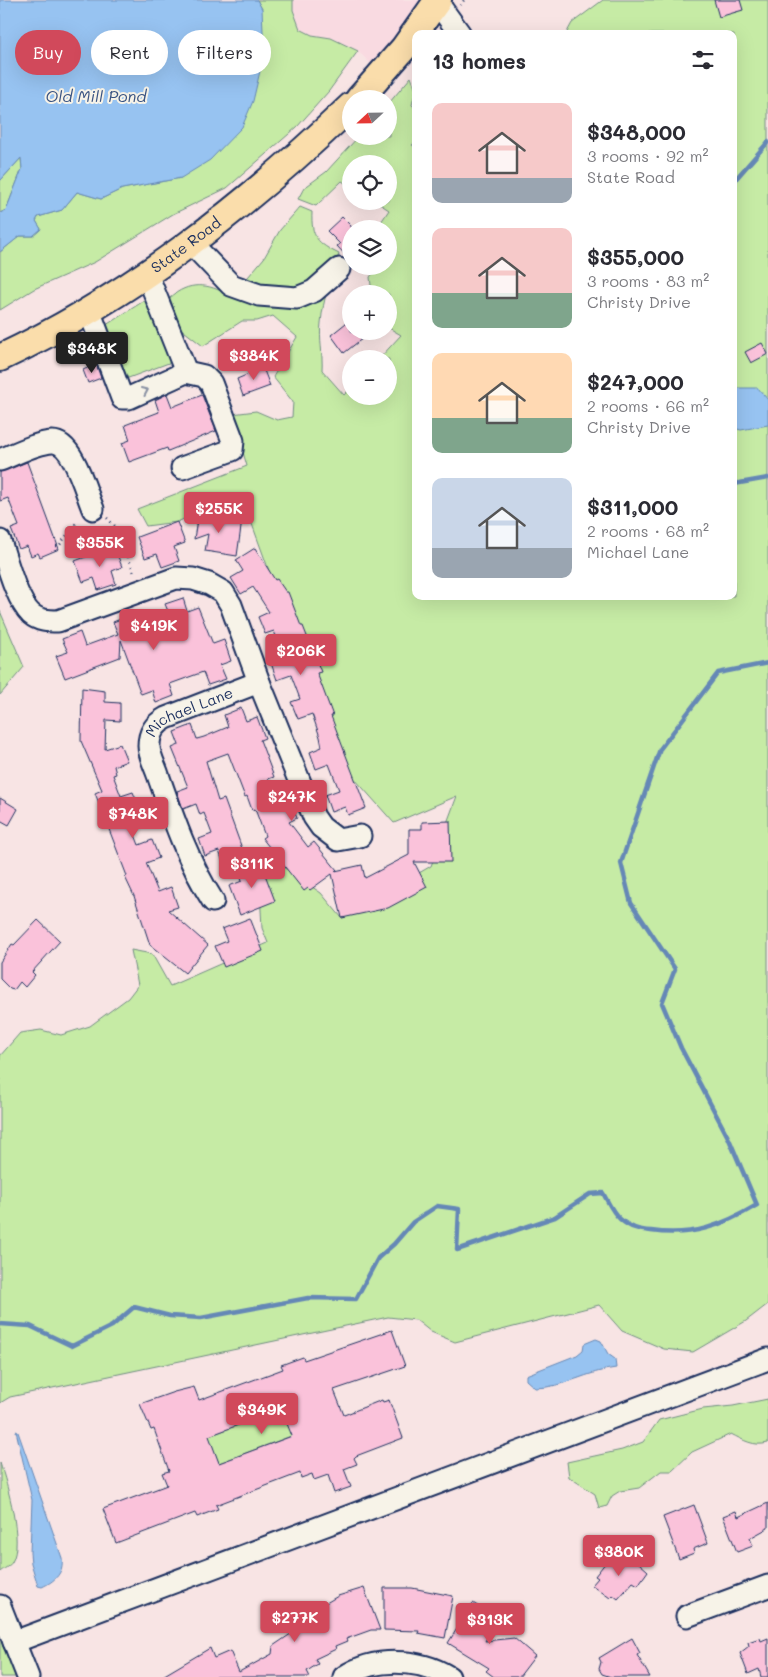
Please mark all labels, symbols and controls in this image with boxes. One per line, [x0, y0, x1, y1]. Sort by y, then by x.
chip: Buy [15, 30, 81, 75]
chip: Rent [91, 30, 168, 75]
chip: Filters [178, 30, 271, 75]
icon: filters [689, 46, 717, 74]
text: 13 homes [432, 47, 526, 74]
water label: Old Mill Pond [45, 85, 147, 106]
north arrow [342, 90, 398, 145]
map controls [342, 90, 397, 405]
text: $348,000 [587, 118, 686, 145]
icon: home [472, 123, 532, 183]
text: 3 rooms · 92 m² [587, 145, 709, 166]
button: locate [342, 155, 397, 210]
text: State Road [587, 166, 675, 187]
street label: State Road [147, 212, 225, 277]
button: layers [342, 220, 397, 275]
text: $355,000 [587, 243, 684, 270]
icon: home [472, 248, 532, 308]
text: 3 rooms · 83 m² [587, 270, 709, 291]
button: + [342, 285, 397, 340]
text: Christy Drive [587, 291, 691, 312]
pin: $348K [57, 332, 127, 374]
text: $348K [67, 337, 117, 358]
pin: $384K [219, 338, 289, 381]
text: $384K [229, 344, 279, 365]
button: − [342, 350, 397, 405]
text: $247,000 [587, 368, 684, 395]
icon: home [472, 373, 532, 433]
one-way arrow [140, 386, 149, 397]
text: 2 rooms · 66 m² [587, 395, 709, 416]
text: Christy Drive [587, 416, 691, 437]
pin: $255K [184, 492, 254, 534]
text: $311,000 [587, 493, 678, 520]
text: $255K [195, 497, 243, 518]
icon: home [472, 498, 532, 558]
text: 2 rooms · 68 m² [587, 520, 709, 541]
pin: $355K [65, 526, 135, 568]
text: $355K [76, 531, 124, 552]
text: Michael Lane [587, 541, 689, 562]
pin: $419K [119, 608, 189, 651]
text: $419K [130, 614, 178, 635]
pin: $206K [266, 634, 336, 676]
text: $206K [276, 639, 326, 660]
street label: Michael Lane [140, 682, 236, 740]
pin: $247K [257, 780, 327, 822]
text: $247K [268, 785, 316, 806]
pin: $748K [98, 796, 168, 839]
text: $748K [108, 802, 158, 823]
pin: $311K [217, 846, 287, 889]
text: $311K [230, 852, 274, 873]
pin: $349K [227, 1392, 297, 1435]
text: $349K [237, 1398, 287, 1419]
pin: $380K [584, 1534, 654, 1577]
text: $380K [594, 1540, 644, 1561]
pin: $277K [260, 1600, 330, 1643]
pin: $313K [455, 1602, 525, 1645]
text: $277K [271, 1606, 319, 1627]
text: $313K [467, 1608, 513, 1629]

